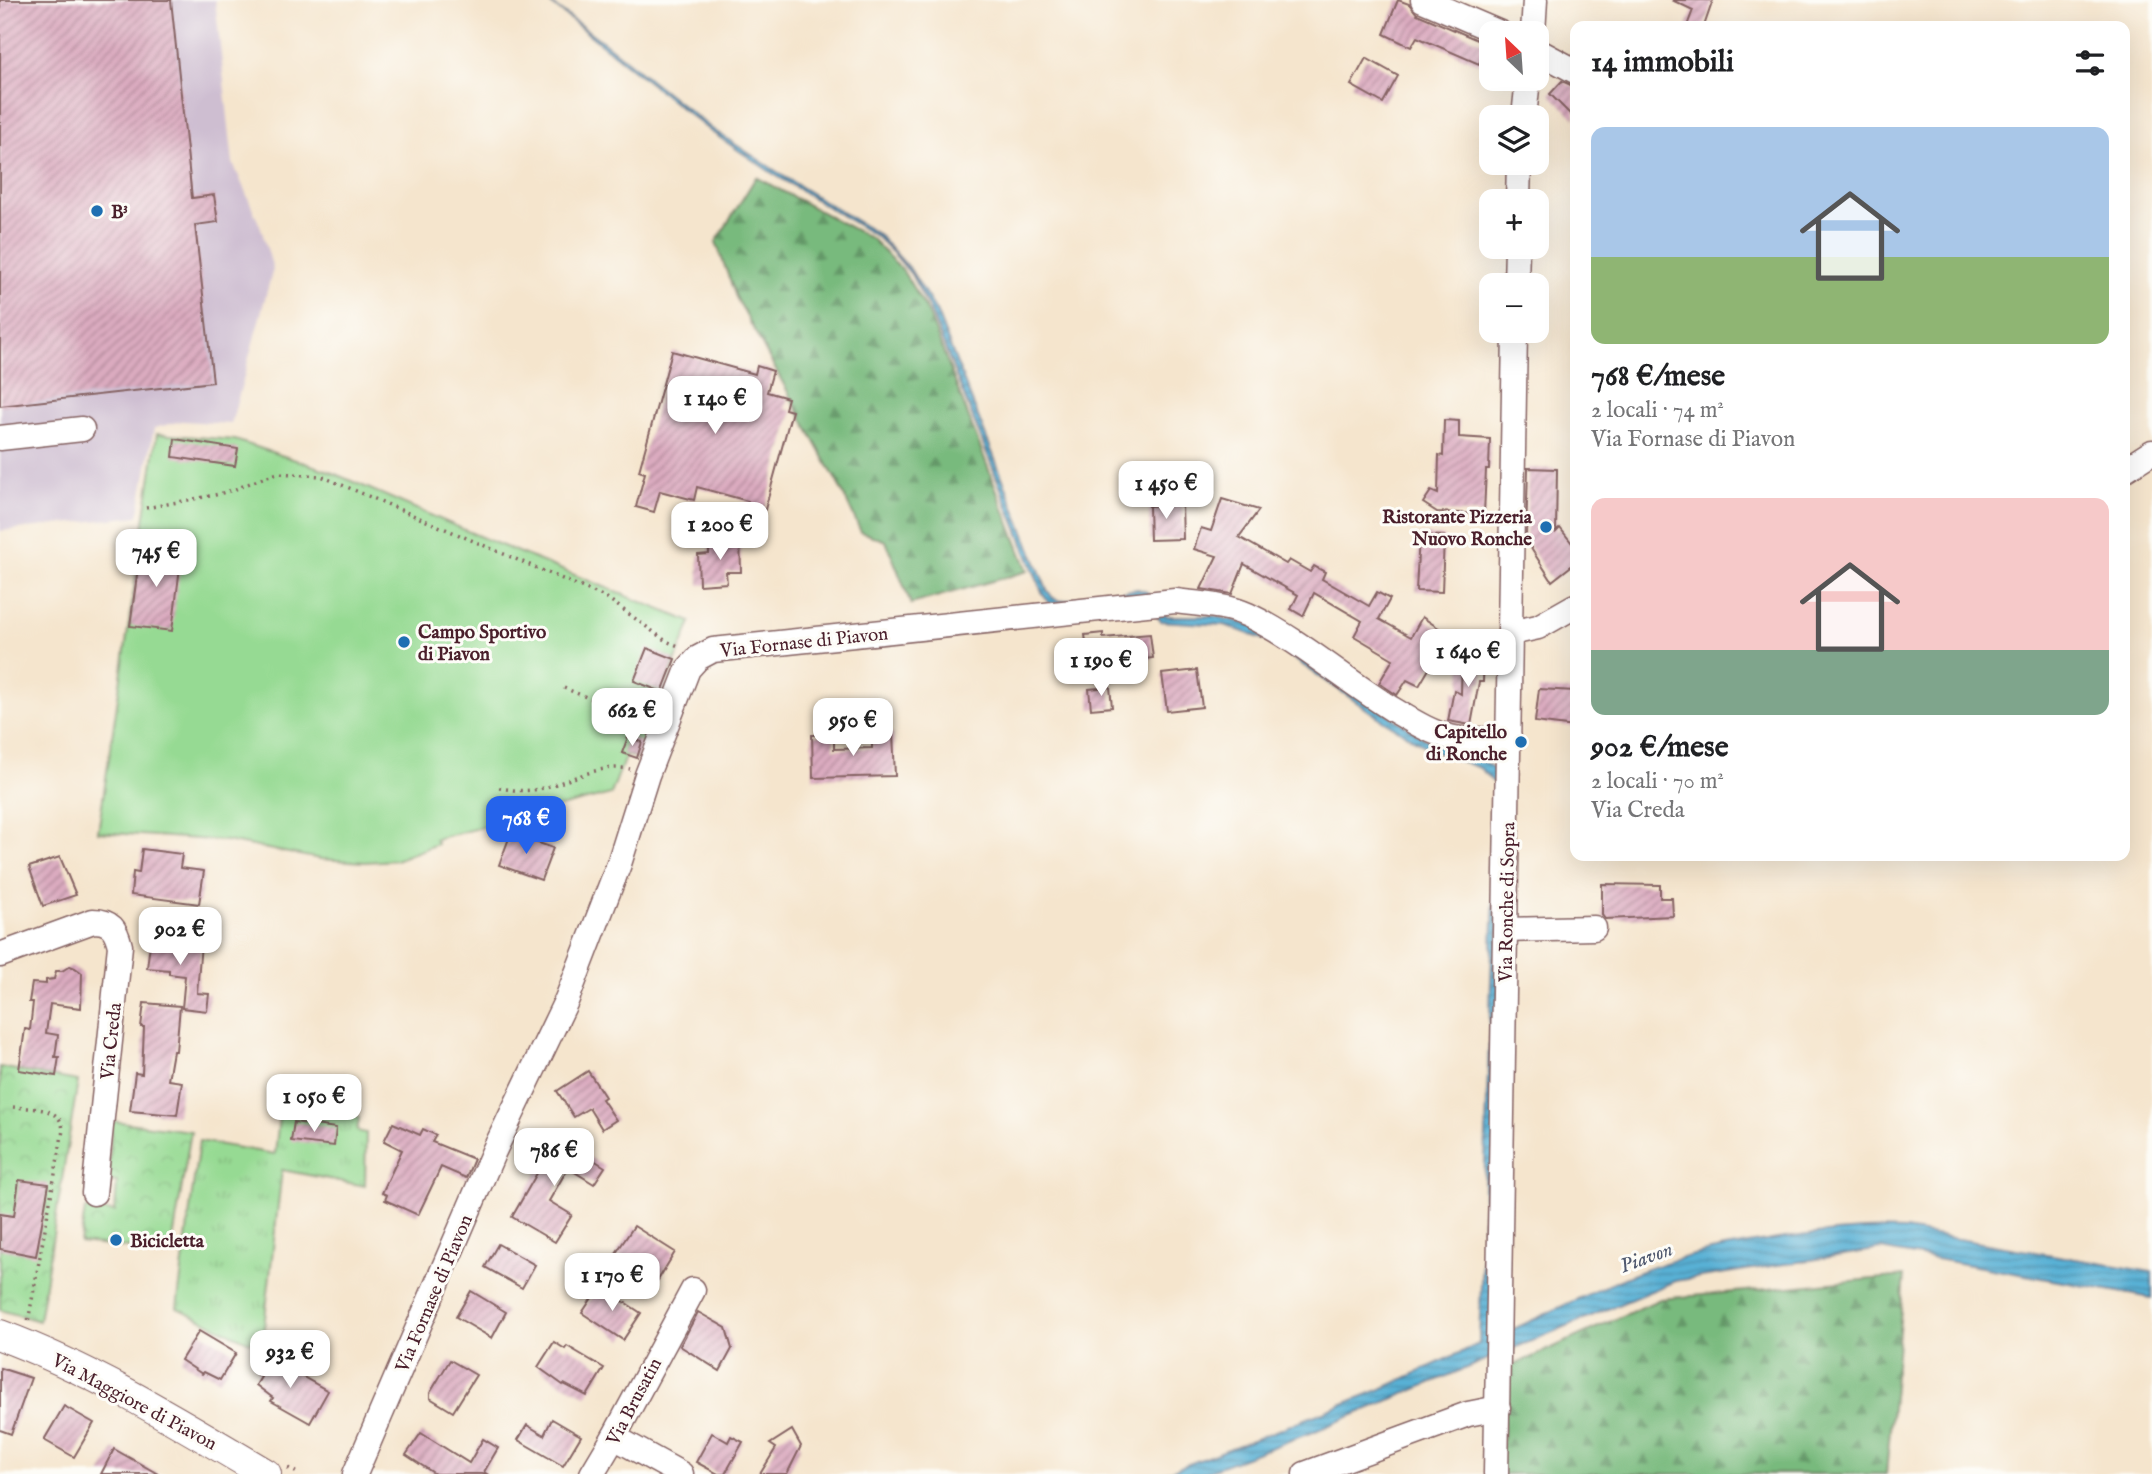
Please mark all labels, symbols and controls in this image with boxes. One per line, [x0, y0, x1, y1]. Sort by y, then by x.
north arrow [1479, 21, 1549, 91]
map controls [1479, 21, 1549, 343]
text: 14 immobili [1591, 44, 1734, 82]
icon: filters [2071, 44, 2109, 82]
button: layers [1479, 105, 1549, 175]
icon: home [1787, 173, 1913, 299]
button: + [1479, 189, 1549, 259]
place label: B³ [111, 201, 128, 225]
marker: B³ [89, 203, 105, 219]
button: − [1479, 273, 1549, 343]
text: 768 €/mese [1591, 358, 1725, 396]
pin: 1 140 € [650, 376, 780, 436]
text: 1 140 € [683, 384, 747, 413]
text: 2 locali · 74 m² [1591, 396, 1724, 425]
text: Via Fornase di Piavon [1591, 425, 1795, 454]
pin: 1 450 € [1101, 462, 1231, 521]
text: 1 450 € [1135, 469, 1197, 498]
pin: 1 200 € [655, 503, 785, 562]
place label: Ristorante Pizzeria Nuovo Ronche [1382, 506, 1533, 552]
text: 1 200 € [687, 510, 753, 539]
marker: Ristorante Pizzeria Nuovo Ronche [1538, 519, 1554, 535]
pin: 745 € [107, 530, 205, 589]
text: 745 € [132, 537, 180, 566]
icon: home [1787, 544, 1913, 670]
place label: Campo Sportivo di Piavon [418, 621, 546, 667]
street label: Via Fornase di Piavon [718, 622, 889, 664]
pin: 1 640 € [1403, 630, 1533, 689]
marker: Campo Sportivo di Piavon [396, 634, 412, 650]
text: 1 640 € [1436, 637, 1500, 666]
pin: 1 190 € [1036, 638, 1166, 698]
text: 1 190 € [1070, 646, 1132, 675]
pin: 662 € [583, 688, 681, 748]
text: 662 € [608, 696, 656, 725]
pin: 950 € [804, 698, 902, 758]
text: 950 € [829, 706, 877, 735]
place label: Capitello di Ronche [1426, 721, 1507, 767]
text: 902 €/mese [1591, 729, 1728, 767]
marker: Capitello di Ronche [1513, 734, 1529, 750]
text: 2 locali · 70 m² [1591, 767, 1724, 796]
pin: 768 € [477, 796, 575, 856]
text: Via Creda [1591, 796, 1685, 825]
text: 768 € [502, 804, 550, 833]
street label: Via Ronche di Sopra [1495, 821, 1521, 983]
pin: 902 € [131, 908, 229, 967]
text: 902 € [155, 915, 205, 944]
street label: Via Creda [96, 1001, 128, 1082]
pin: 1 050 € [249, 1074, 379, 1134]
text: 1 050 € [283, 1082, 345, 1111]
pin: 786 € [505, 1128, 603, 1188]
text: 786 € [530, 1136, 578, 1165]
street label: Via Fornase di Piavon [390, 1211, 479, 1377]
place label: Bicicletta [130, 1230, 205, 1254]
marker: Bicicletta [108, 1232, 124, 1248]
water label: Piavon [1616, 1236, 1677, 1280]
pin: 1 170 € [547, 1254, 677, 1313]
text: 1 170 € [581, 1261, 643, 1290]
pin: 932 € [241, 1330, 339, 1390]
text: 932 € [266, 1338, 314, 1367]
street label: Via Maggiore di Piavon [47, 1349, 221, 1456]
street label: Via Brusatin [601, 1354, 668, 1451]

